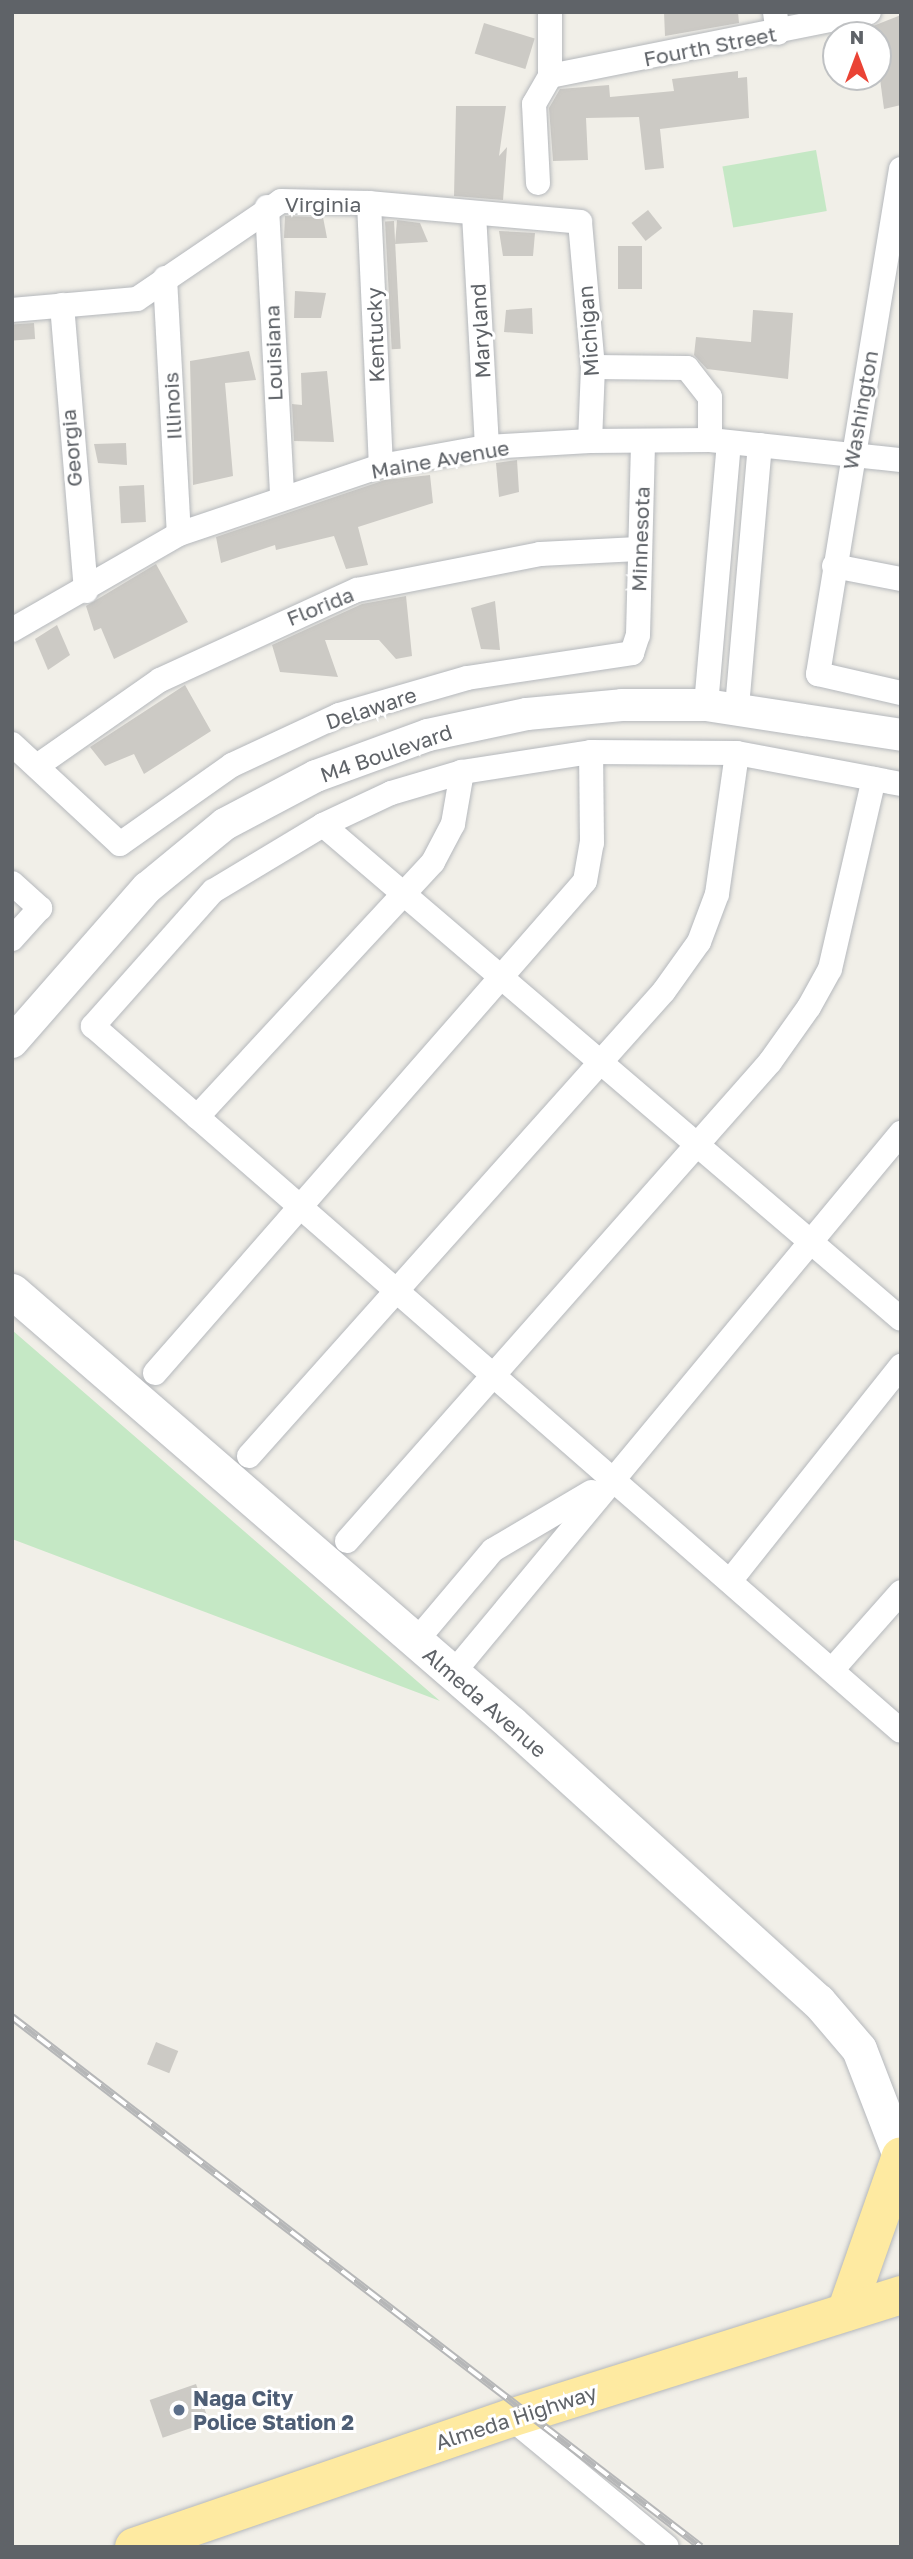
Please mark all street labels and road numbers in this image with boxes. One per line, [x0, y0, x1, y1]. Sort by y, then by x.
street label: Fourth Street [641, 21, 779, 71]
street label: Virginia [285, 191, 361, 217]
street label: Maryland [465, 283, 495, 379]
street label: Michigan [572, 285, 604, 377]
street label: Kentucky [361, 287, 389, 383]
street label: Louisiana [259, 305, 287, 401]
street label: Washington [837, 348, 883, 472]
street label: Illinois [158, 371, 186, 441]
street label: Georgia [55, 408, 87, 488]
street label: Maine Avenue [369, 434, 511, 484]
street label: Minnesota [626, 486, 654, 592]
street label: Florida [283, 581, 357, 631]
street label: Delaware [322, 682, 420, 734]
street label: M4 Boulevard [317, 719, 455, 787]
street label: Almeda Avenue [418, 1642, 552, 1762]
street label: Almeda Highway [432, 2379, 600, 2455]

